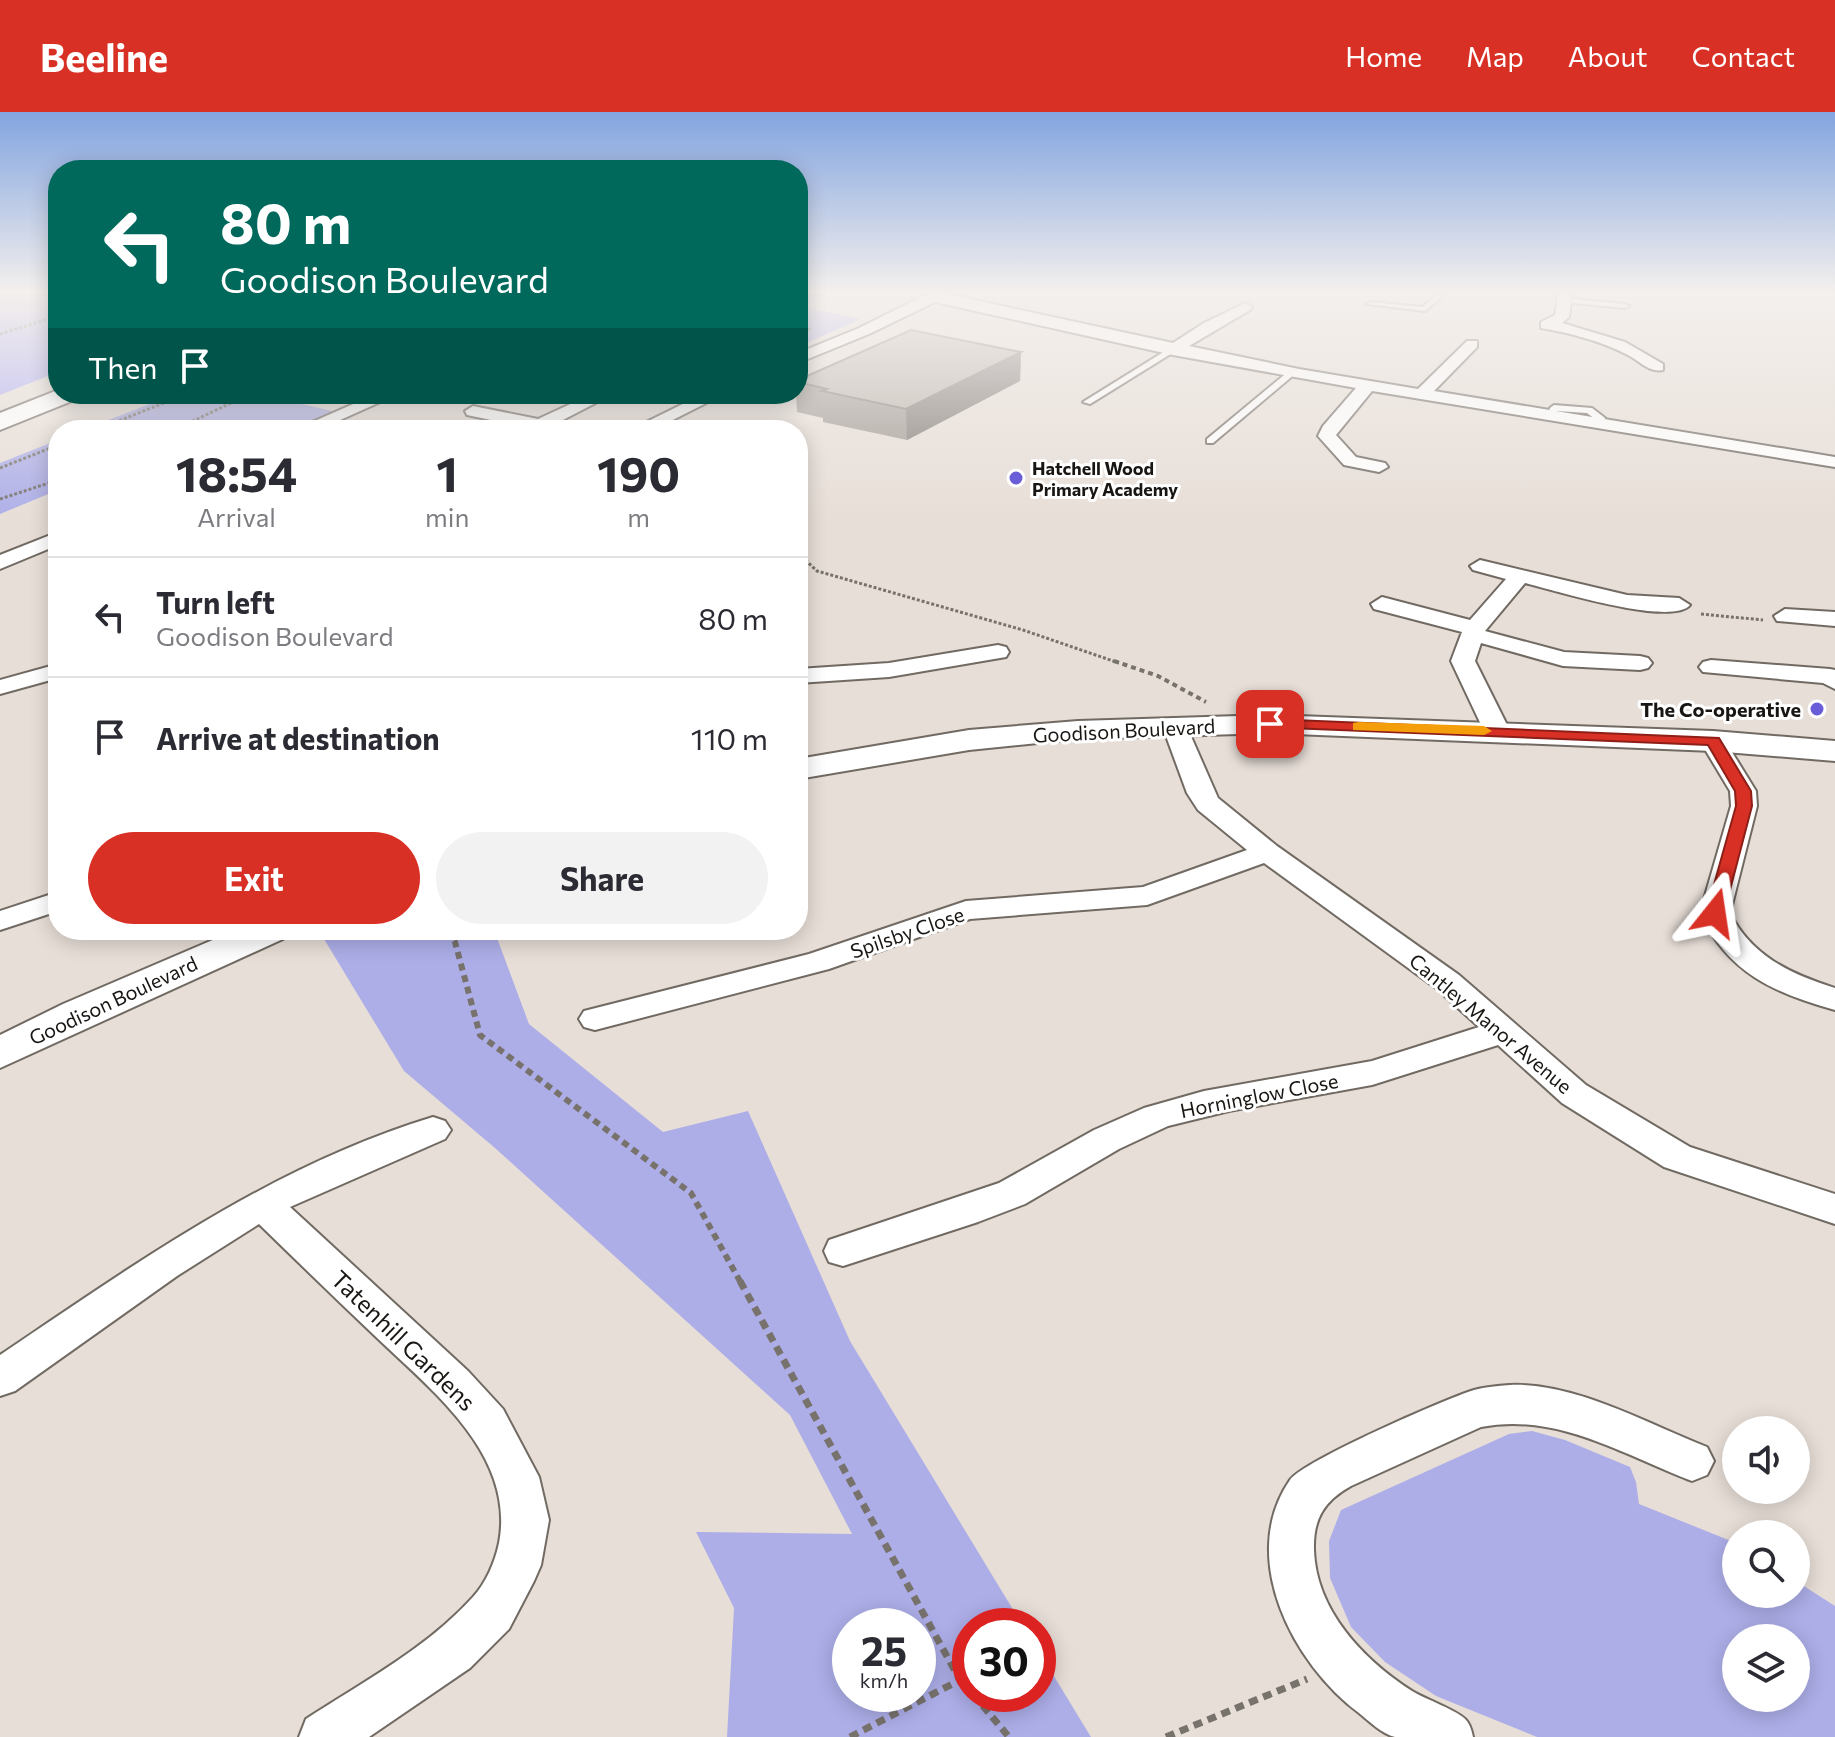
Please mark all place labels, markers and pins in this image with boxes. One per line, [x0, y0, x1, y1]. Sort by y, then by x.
place label: Hatchell Wood Primary Academy [1032, 457, 1178, 500]
marker: Hatchell Wood Primary Academy [1007, 469, 1025, 487]
pin [1236, 690, 1304, 758]
place label: The Co-operative [1640, 697, 1801, 721]
marker: The Co-operative [1808, 700, 1826, 718]

